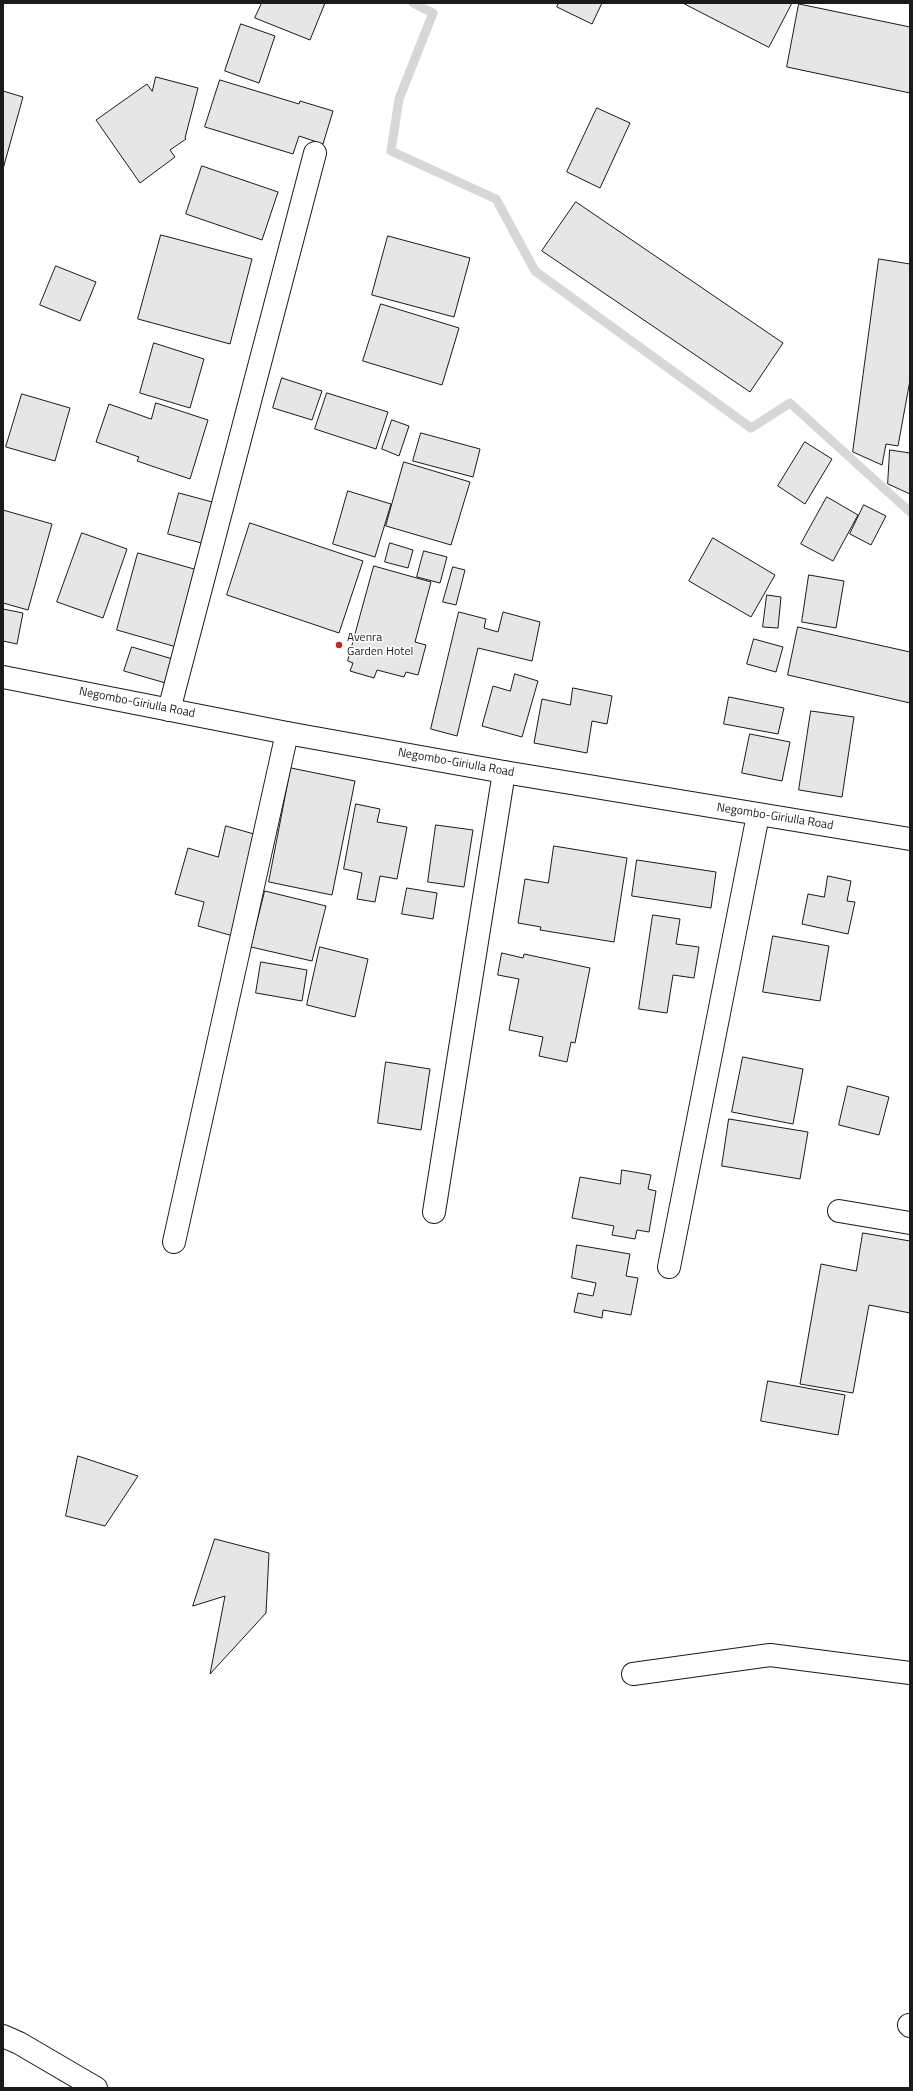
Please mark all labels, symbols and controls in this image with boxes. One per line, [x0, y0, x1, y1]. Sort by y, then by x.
place label: Avenra Garden Hotel [347, 631, 413, 659]
marker: Avenra Garden Hotel [334, 640, 344, 650]
street label: Negombo-Giriulla Road [78, 685, 196, 721]
street label: Negombo-Giriulla Road [397, 746, 515, 780]
street label: Negombo-Giriulla Road [716, 801, 834, 833]

